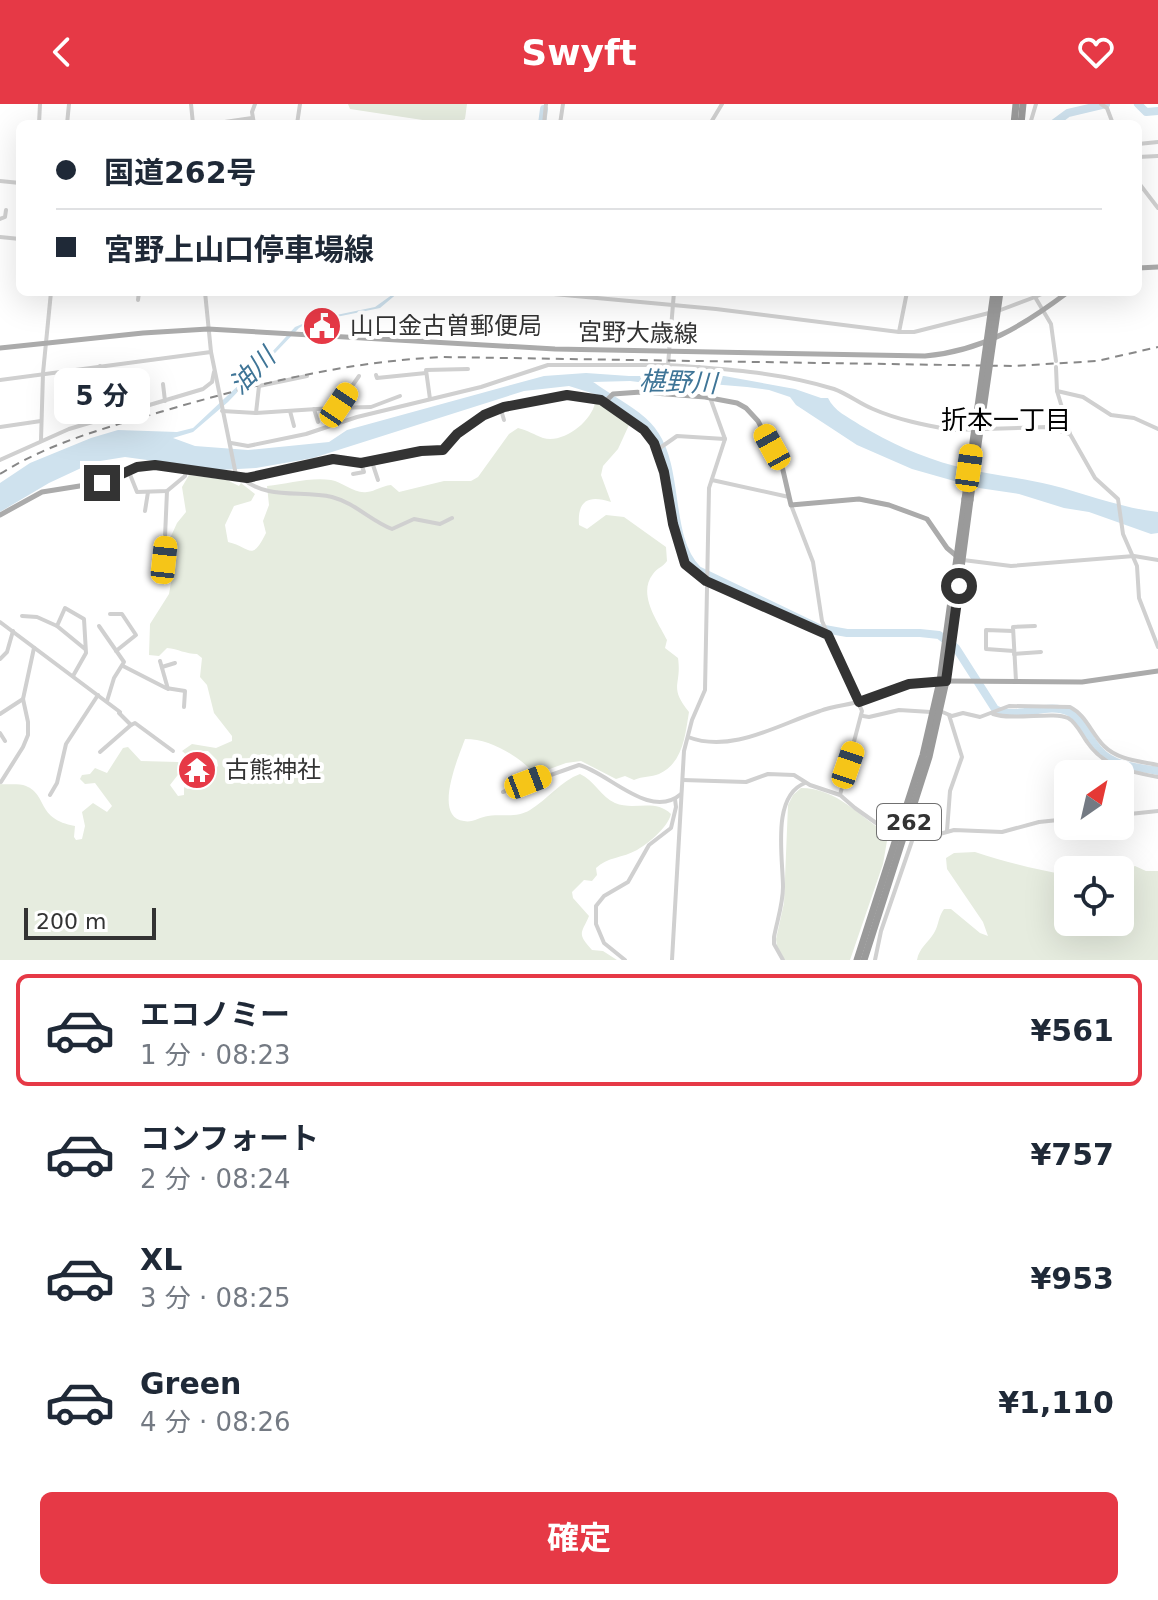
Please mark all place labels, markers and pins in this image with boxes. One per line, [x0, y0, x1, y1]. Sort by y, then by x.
public building icon: 山口金古曽郵便局 [301, 305, 343, 347]
place label: 山口金古曽郵便局 [350, 312, 542, 340]
temple icon: 古熊神社 [176, 749, 218, 791]
place label: 古熊神社 [225, 756, 321, 784]

